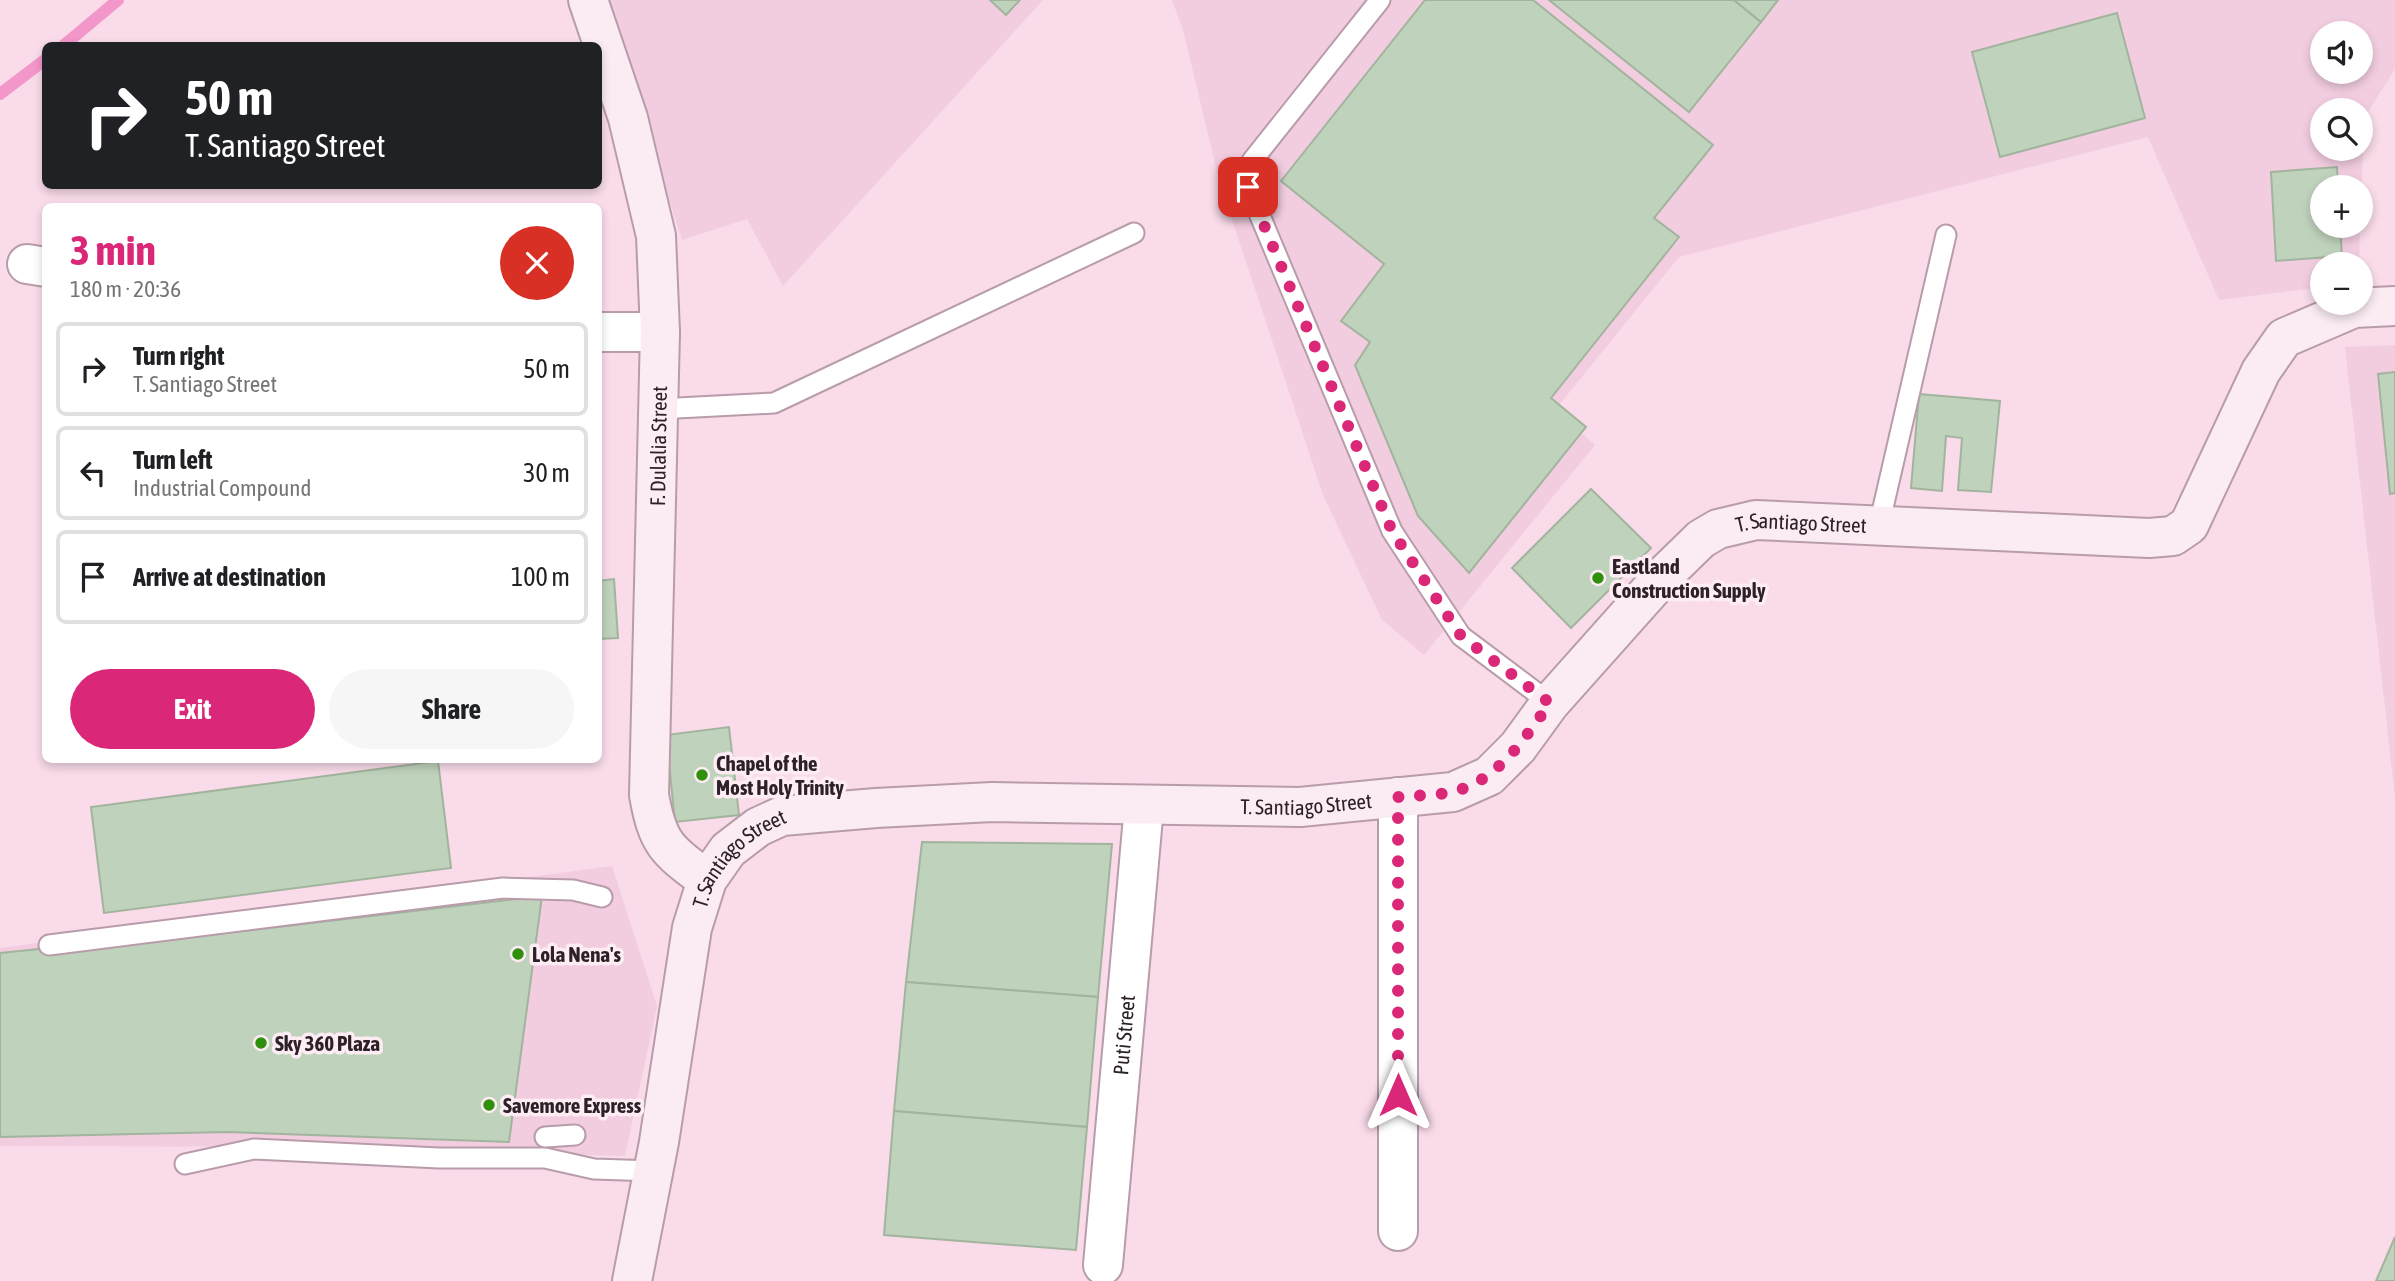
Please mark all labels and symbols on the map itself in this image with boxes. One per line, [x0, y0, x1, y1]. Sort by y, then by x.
pin [1218, 157, 1278, 217]
street label: F. Dulalia Street [645, 386, 671, 506]
street label: T. Santiago Street [1733, 508, 1867, 537]
place label: Eastland Construction Supply [1612, 554, 1766, 602]
marker: Eastland Construction Supply [1590, 570, 1606, 586]
place label: Chapel of the Most Holy Trinity [716, 751, 844, 799]
marker: Chapel of the Most Holy Trinity [694, 767, 710, 783]
street label: T. Santiago Street [1240, 788, 1373, 819]
street label: T. Santiago Street [687, 804, 789, 911]
place label: Lola Nena's [532, 942, 622, 966]
marker: Lola Nena's [510, 946, 526, 962]
street label: Puti Street [1108, 994, 1139, 1076]
place label: Sky 360 Plaza [275, 1031, 380, 1055]
marker: Sky 360 Plaza [253, 1035, 269, 1051]
position arrow [1361, 1058, 1435, 1132]
place label: Savemore Express [503, 1093, 642, 1117]
marker: Savemore Express [481, 1097, 497, 1113]

